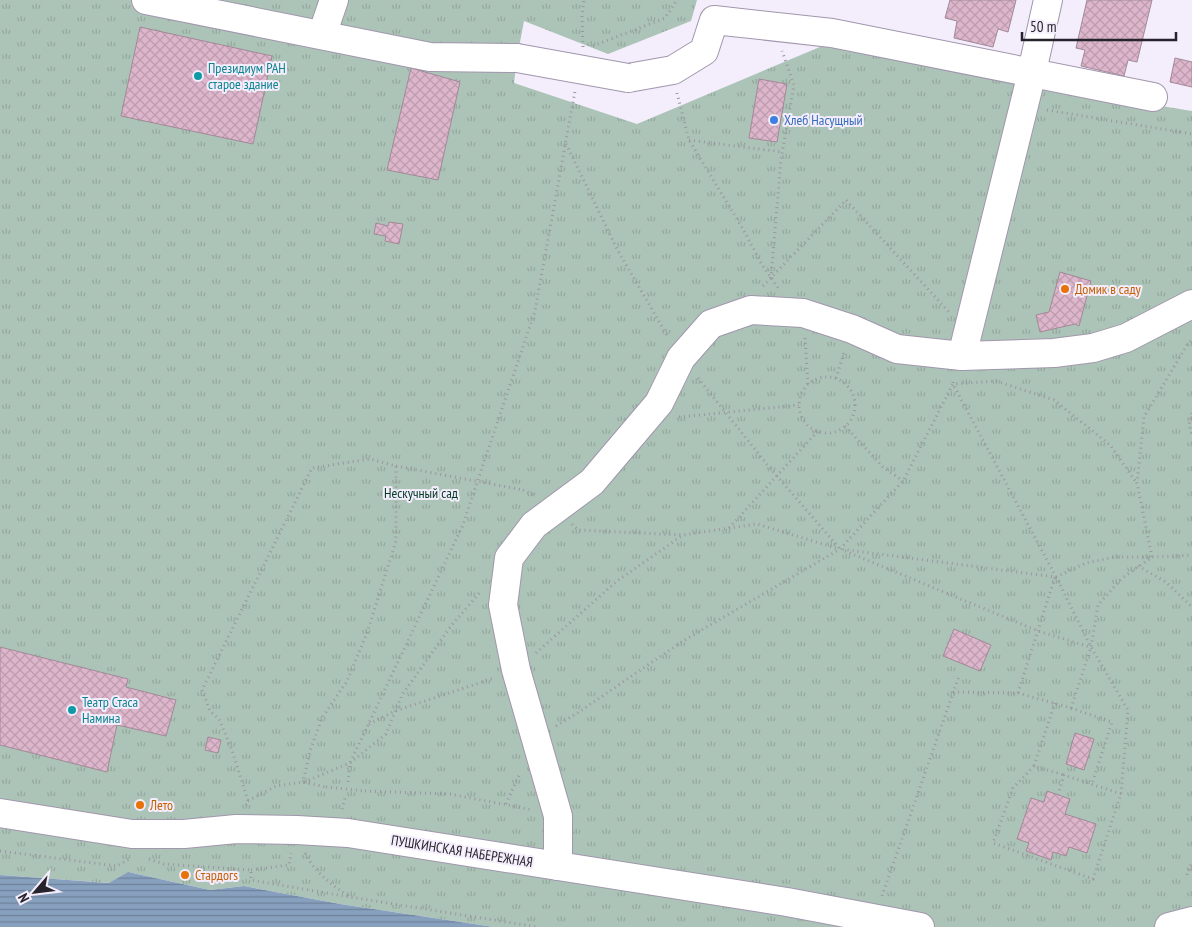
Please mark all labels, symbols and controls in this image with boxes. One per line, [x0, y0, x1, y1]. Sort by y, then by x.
scale bar [1022, 10, 1176, 42]
text: 50 m [1030, 17, 1056, 36]
place label: Президиум РАН старое здание [208, 59, 286, 93]
marker: Президиум РАН старое здание [192, 70, 204, 82]
place label: Хлеб Насущный [784, 111, 863, 129]
marker: Хлеб Насущный [768, 114, 780, 126]
place label: Домик в саду [1075, 280, 1142, 298]
marker: Домик в саду [1059, 283, 1071, 295]
park label: Нескучный сад [384, 484, 458, 502]
place label: Театр Стаса Намина [82, 693, 138, 727]
marker: Театр Стаса Намина [66, 704, 78, 716]
place label: Лето [149, 796, 173, 814]
marker: Лето [134, 799, 146, 811]
street label: ПУШКИНСКАЯ НАБЕРЕЖНАЯ [390, 831, 534, 871]
place label: Стардогs [195, 866, 238, 884]
north arrow [10, 867, 60, 917]
marker: Стардогs [179, 869, 191, 881]
text: N [14, 891, 33, 906]

